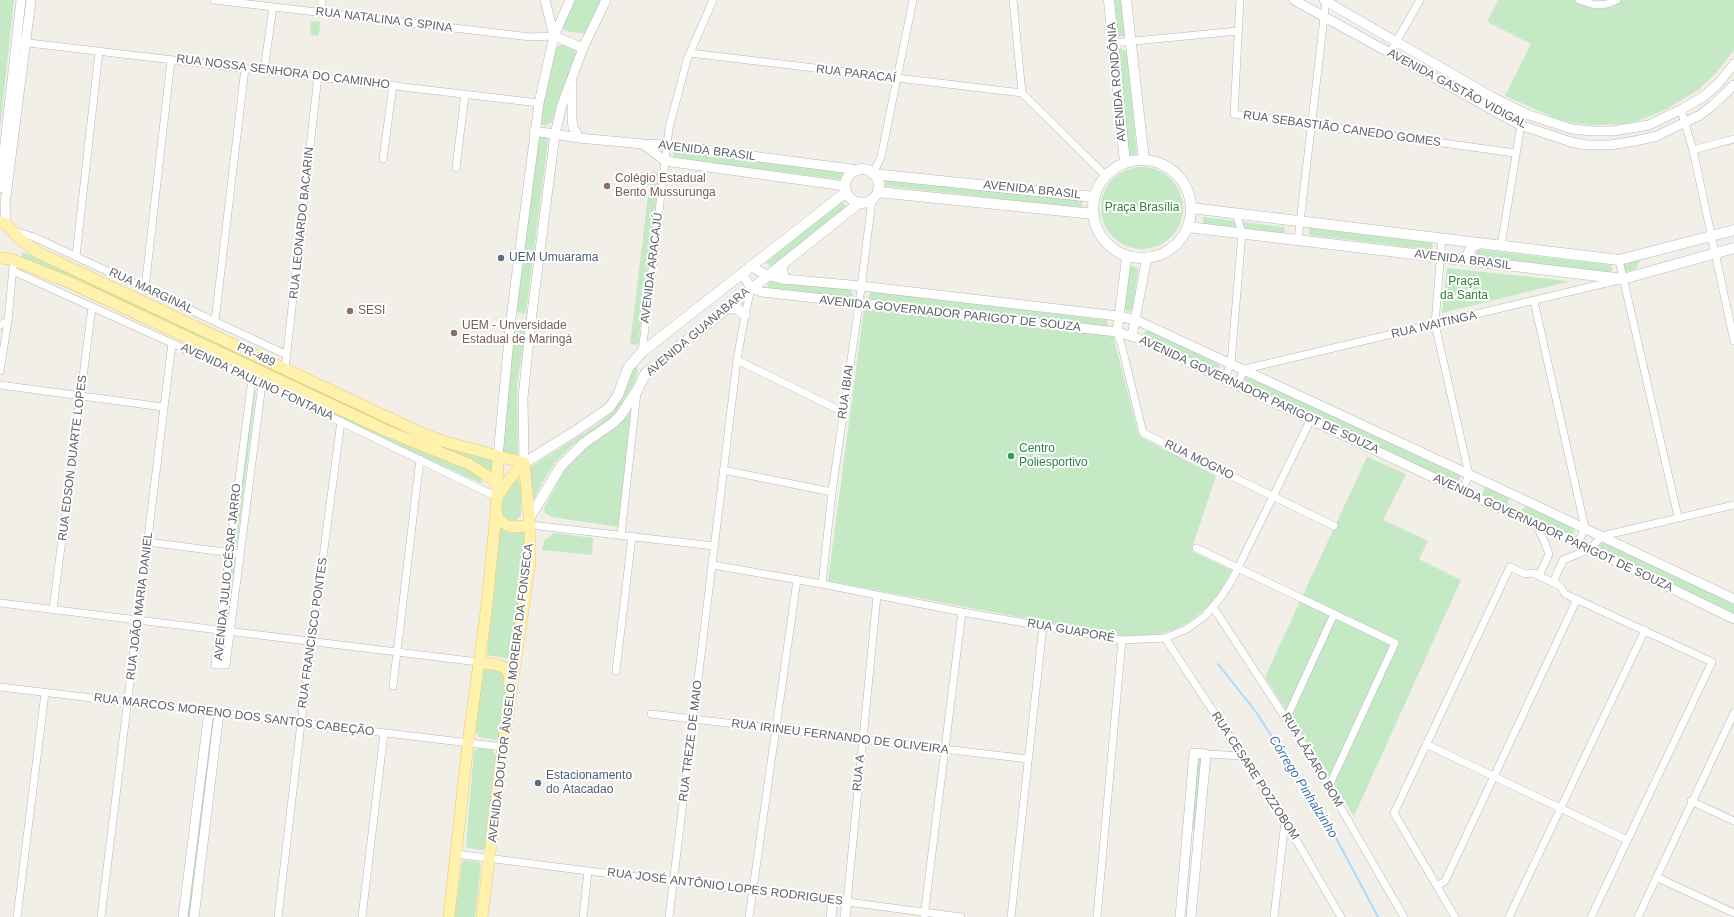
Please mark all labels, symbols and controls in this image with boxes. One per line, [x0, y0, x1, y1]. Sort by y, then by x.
street label: RUA NATALINA G SPINA [315, 4, 453, 36]
street label: AVENIDA RONDÔNIA [1105, 22, 1129, 142]
street label: AVENIDA GASTÃO VIDIGAL [1385, 46, 1529, 132]
street label: RUA NOSSA SENHORA DO CAMINHO [176, 52, 390, 92]
street label: RUA PARACAÍ [815, 62, 897, 86]
street label: RUA SEBASTIÃO CANEDO GOMES [1242, 108, 1442, 150]
street label: AVENIDA BRASIL [658, 138, 756, 164]
street label: RUA LEONARDO BACARIN [287, 146, 317, 300]
place label: Colégio Estadual Bento Mussurunga [615, 172, 716, 200]
street label: AVENIDA BRASIL [983, 178, 1081, 202]
marker: Colégio Estadual Bento Mussurunga [602, 181, 612, 191]
park label: Praça Brasília [1105, 201, 1179, 215]
street label: AVENIDA ARACAJÚ [638, 212, 666, 324]
street label: AVENIDA BRASIL [1414, 247, 1512, 273]
place label: UEM Umuarama [509, 251, 598, 265]
marker: UEM Umuarama [496, 253, 506, 263]
street label: RUA MARGINAL [107, 265, 195, 317]
park label: Praça da Santa [1440, 275, 1488, 303]
street label: AVENIDA GUANABARA [643, 285, 753, 379]
street label: AVENIDA GOVERNADOR PARIGOT DE SOUZA [819, 293, 1081, 335]
place label: SESI [358, 304, 385, 318]
marker: SESI [345, 306, 355, 316]
street label: RUA IVAITINGA [1390, 308, 1478, 342]
place label: UEM - Unversidade Estadual de Maringá [462, 319, 572, 347]
marker: UEM - Unversidade Estadual de Maringá [449, 328, 459, 338]
street label: AVENIDA GOVERNADOR PARIGOT DE SOUZA [1137, 333, 1381, 457]
street label: AVENIDA PAULINO FONTANA [178, 340, 336, 424]
street label: PR-489 [235, 340, 277, 370]
street label: RUA IBIAI [835, 364, 857, 420]
street label: RUA EDSON DUARTE LOPES [56, 374, 90, 542]
street label: RUA MOGNO [1162, 437, 1236, 483]
place label: Centro Poliesportivo [1019, 442, 1088, 470]
marker: Centro Poliesportivo [1006, 451, 1016, 461]
street label: AVENIDA GOVERNADOR PARIGOT DE SOUZA [1431, 471, 1675, 595]
street label: AVENIDA JULIO CÉSAR JARRO [212, 483, 244, 661]
street label: RUA JOÃO MARIA DANIEL [124, 531, 156, 681]
street label: AVENIDA DOUTOR ÂNGELO MOREIRA DA FONSECA [486, 543, 536, 843]
street label: RUA FRANCISCO PONTES [295, 557, 331, 709]
street label: RUA GUAPORÉ [1026, 616, 1116, 646]
street label: RUA TREZE DE MAIO [676, 680, 706, 802]
street label: RUA MARCOS MORENO DOS SANTOS CABEÇÃO [93, 691, 375, 739]
street label: RUA CESARE POZZOBOM [1208, 709, 1302, 843]
street label: RUA LÁZARO BOM [1278, 710, 1346, 810]
street label: RUA IRINEU FERNANDO DE OLIVEIRA [731, 717, 949, 757]
water label: Córrego Pinhalzinho [1265, 733, 1341, 841]
street label: RUA A [850, 754, 868, 792]
place label: Estacionamento do Atacadao [546, 769, 632, 797]
marker: Estacionamento do Atacadao [533, 778, 543, 788]
street label: RUA JOSÉ ANTÔNIO LOPES RODRIGUES [606, 865, 844, 909]

